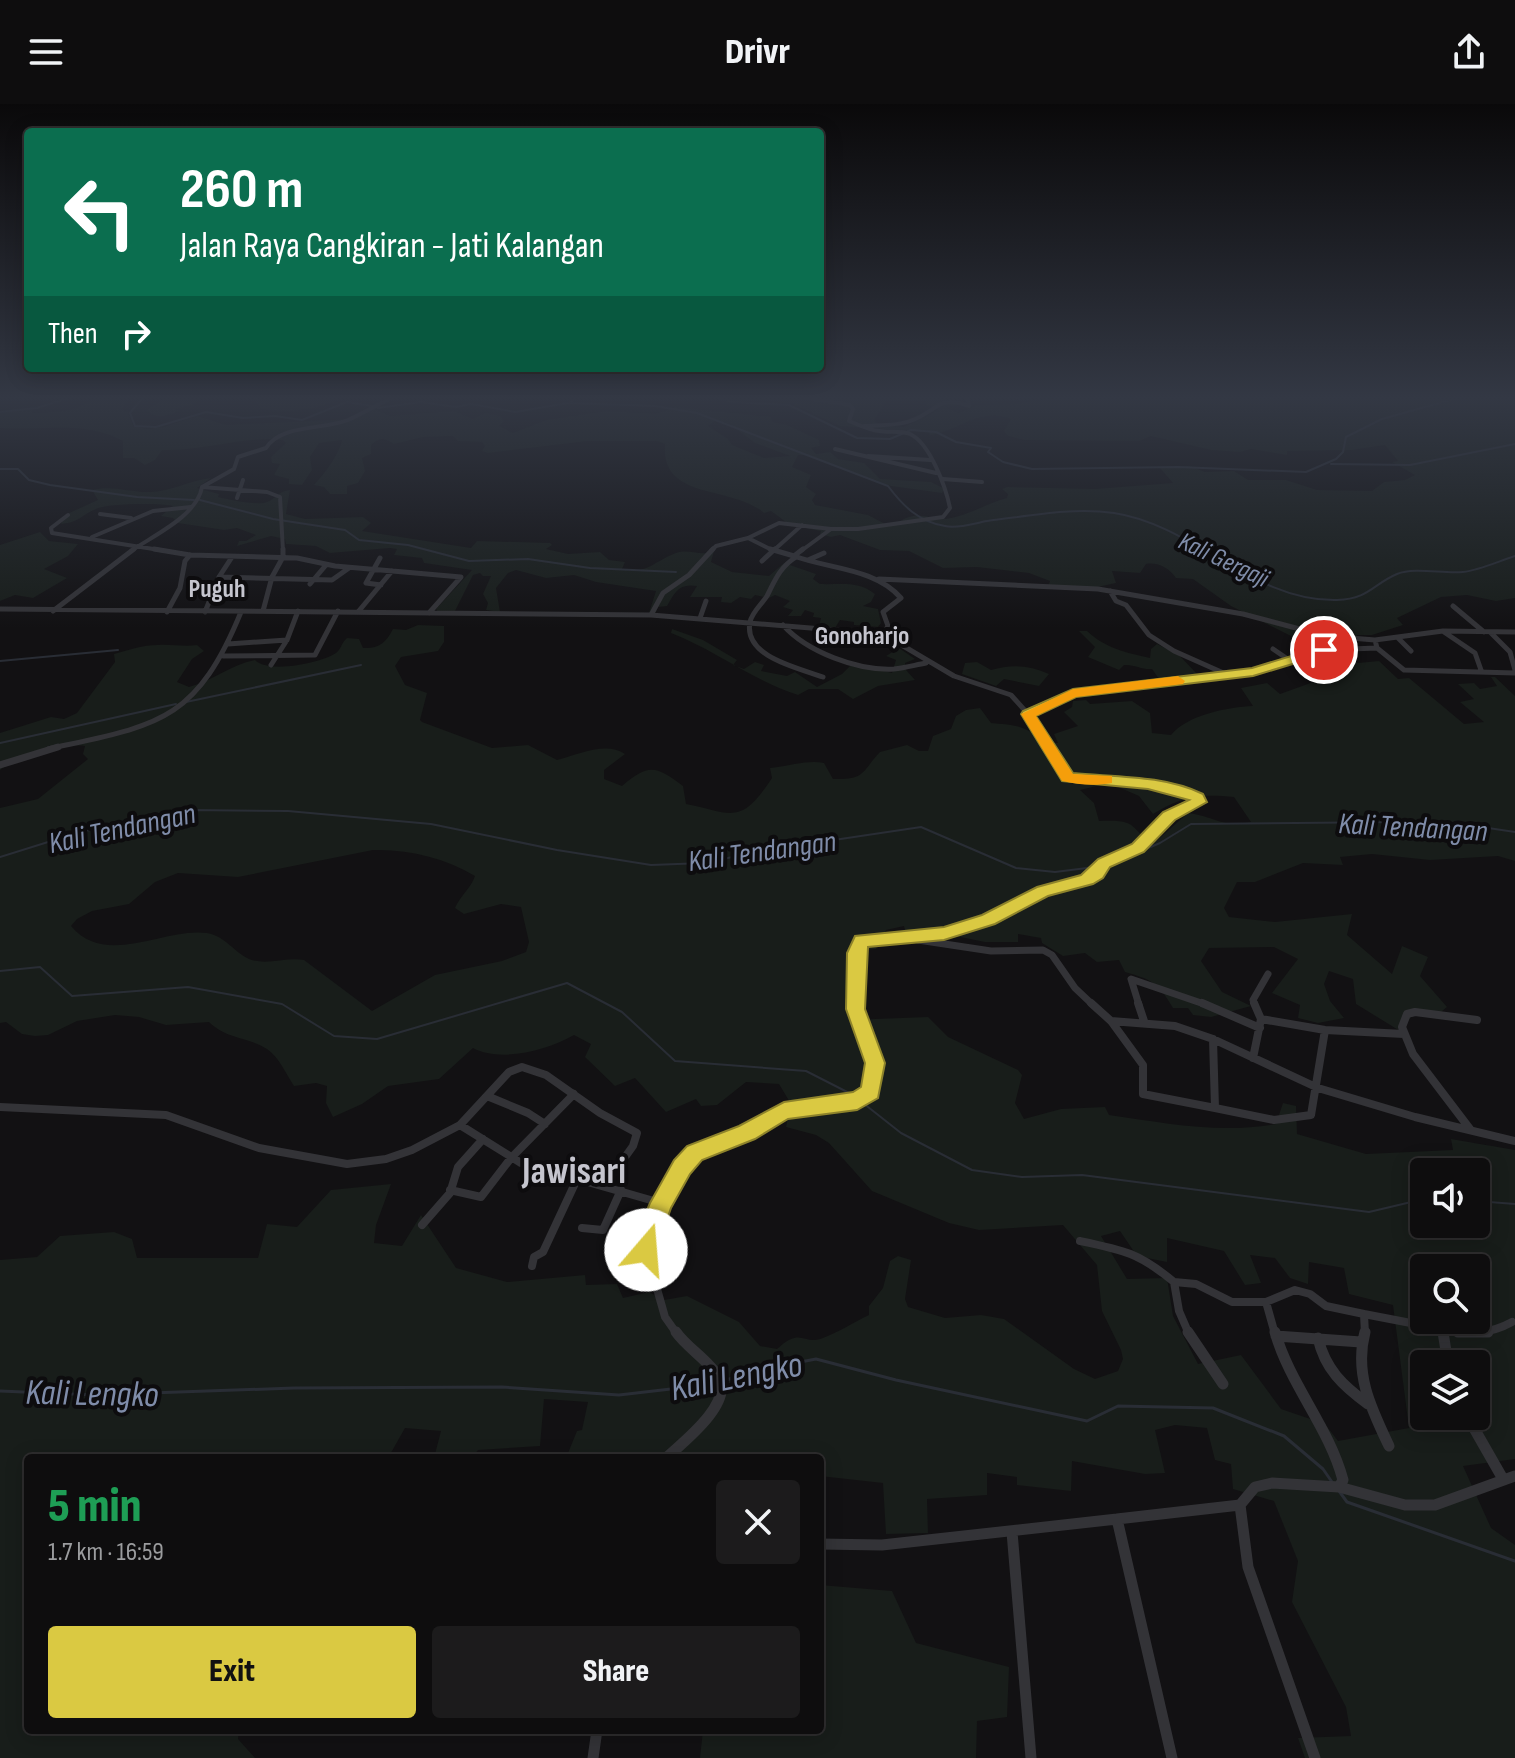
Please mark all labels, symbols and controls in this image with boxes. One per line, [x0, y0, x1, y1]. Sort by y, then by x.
icon: menu [24, 30, 68, 74]
icon: share [1447, 30, 1491, 74]
text: Drivr [725, 31, 790, 74]
text: 260 m [180, 157, 303, 224]
icon: left [48, 160, 152, 264]
text: Jalan Raya Cangkiran - Jati Kalangan [180, 225, 604, 268]
icon: right [114, 312, 158, 356]
text: Then [48, 316, 98, 352]
water label: Kali Gergaji [1173, 526, 1275, 595]
district label: Puguh [189, 574, 246, 605]
pin [1290, 616, 1358, 684]
district label: Gonoharjo [815, 621, 909, 652]
icon: arrive [1302, 628, 1346, 672]
water label: Kali Tendangan [45, 796, 199, 862]
water label: Kali Tendangan [1337, 806, 1488, 850]
water label: Kali Tendangan [686, 824, 839, 880]
district label: Jawisari [521, 1149, 626, 1194]
map controls [1410, 1158, 1490, 1430]
button: sound [1410, 1158, 1490, 1238]
position arrow [604, 1208, 688, 1292]
button: search [1410, 1254, 1490, 1334]
water label: Kali Lengko [667, 1344, 806, 1411]
button: layers [1410, 1350, 1490, 1430]
water label: Kali Lengko [25, 1372, 159, 1417]
text: 5 min [48, 1478, 141, 1535]
button: close [716, 1480, 800, 1564]
text: 1.7 km · 16:59 [48, 1537, 164, 1568]
button: Exit [48, 1626, 416, 1718]
button: Share [432, 1626, 800, 1718]

